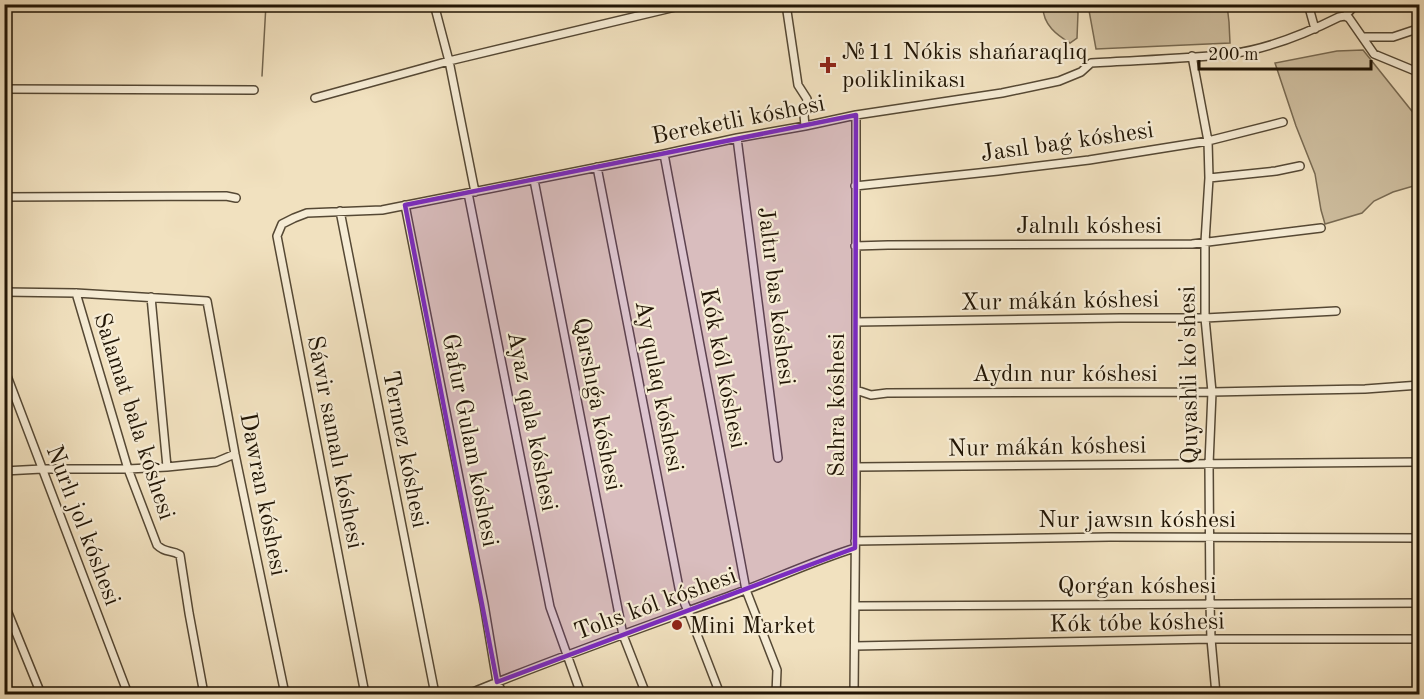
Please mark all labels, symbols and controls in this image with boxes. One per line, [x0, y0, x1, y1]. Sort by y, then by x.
scale bar [1199, 33, 1372, 71]
place label: №11 Nókis shańaraqlıq poliklinikası [842, 41, 1088, 93]
text: 200 m [1208, 46, 1259, 64]
marker: №11 Nókis shańaraqlıq poliklinikası [819, 56, 837, 74]
street label: Bereketli kóshesi [650, 92, 827, 150]
street label: Jasıl baǵ kóshesi [979, 119, 1155, 167]
street label: Jaltır bas kóshesi [752, 206, 798, 387]
street label: Jalnılı kóshesi [1016, 215, 1162, 239]
street label: Kók kól kóshesi [695, 286, 749, 450]
street label: Quyashli ko'shesi [1176, 286, 1204, 464]
street label: Xur mákán kóshesi [961, 288, 1159, 316]
street label: Ay qulaq kóshesi [630, 298, 686, 474]
street label: Salamat bala kóshesi [88, 310, 178, 523]
street label: Qarshıǵa kóshesi [567, 316, 625, 493]
street label: Ayaz qala kóshesi [502, 329, 560, 514]
street label: Gafur Gulam kóshesi [437, 332, 501, 549]
street label: Sahra kóshesi [826, 333, 850, 477]
street label: Sáwir samalı kóshesi [302, 334, 366, 551]
street label: Aydın nur kóshesi [972, 363, 1158, 387]
street label: Termez kóshesi [377, 369, 431, 530]
street label: Dawran kóshesi [234, 411, 290, 578]
street label: Nur mákán kóshesi [948, 434, 1147, 462]
street label: Nurlı jol kóshesi [41, 442, 124, 609]
street label: Nur jawsın kóshesi [1038, 509, 1236, 533]
street label: Tolıs kól kóshesi [571, 564, 740, 645]
street label: Qorǵan kóshesi [1058, 575, 1216, 599]
street label: Kók tóbe kóshesi [1049, 610, 1225, 638]
place label: Mini Market [689, 615, 815, 639]
marker: Mini Market [670, 618, 684, 632]

